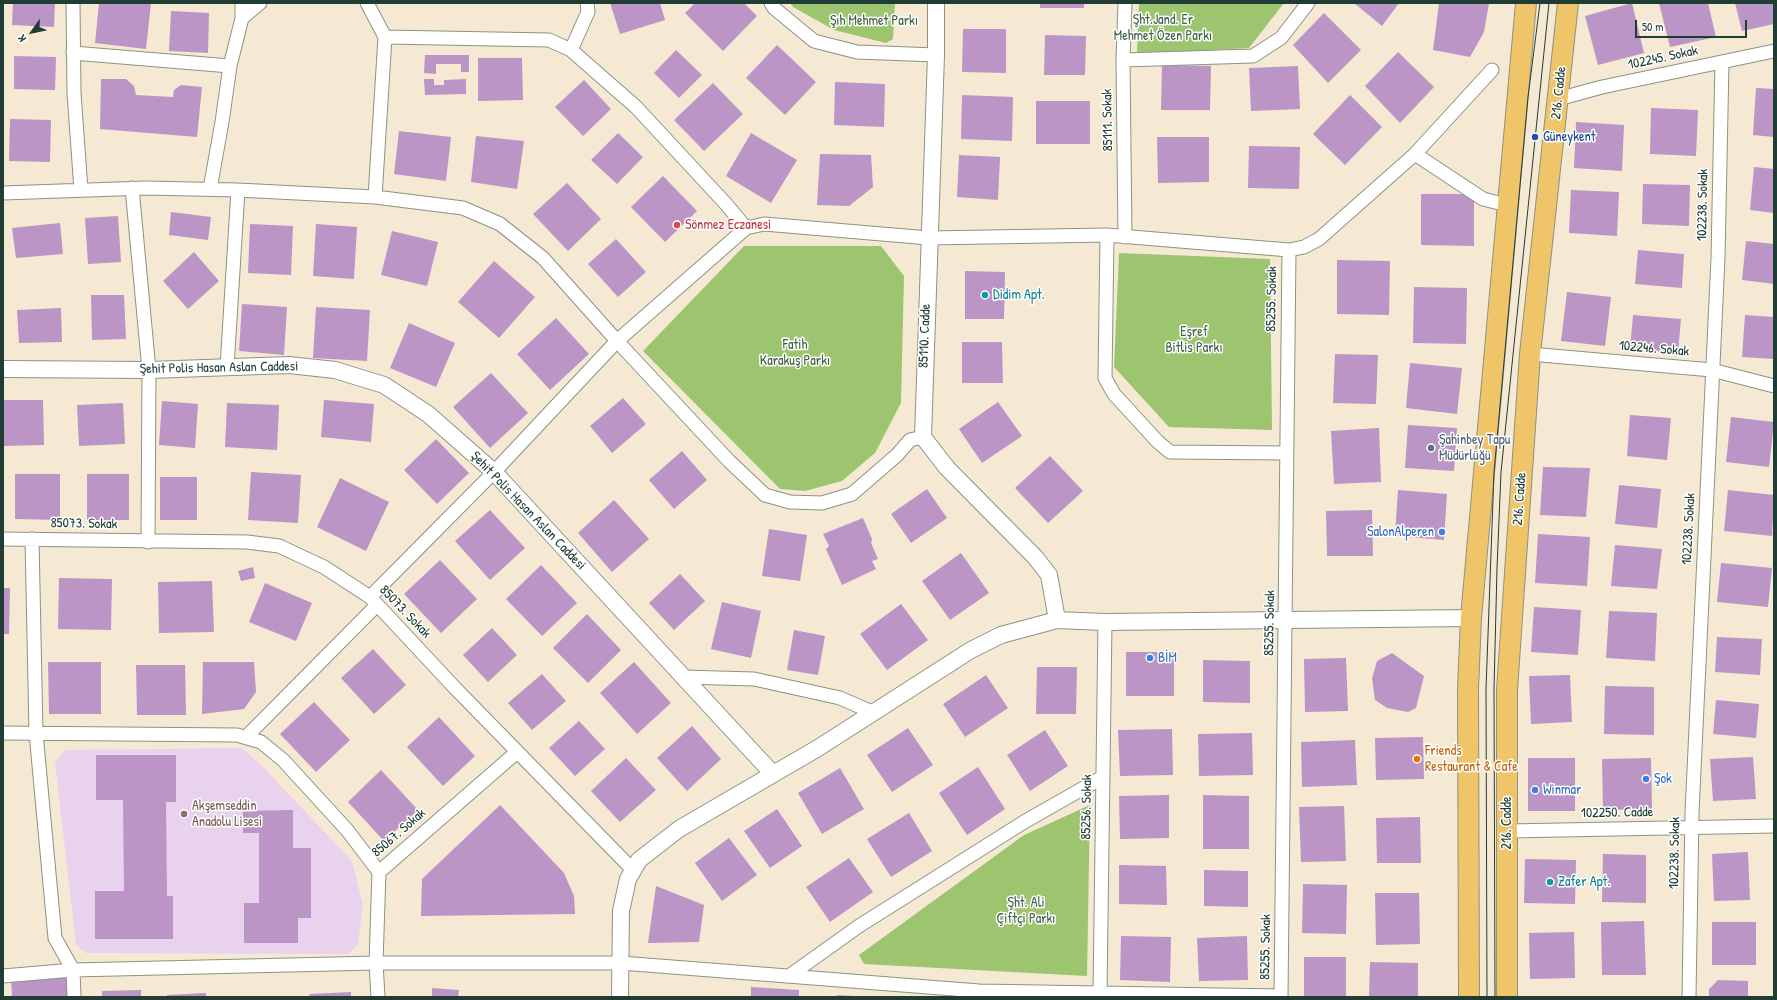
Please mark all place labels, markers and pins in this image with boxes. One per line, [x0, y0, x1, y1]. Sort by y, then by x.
place label: Güneykent [1543, 129, 1596, 145]
marker: Güneykent [1530, 132, 1540, 142]
place label: Sönmez Eczanesi [685, 217, 771, 233]
marker: Sönmez Eczanesi [672, 220, 682, 230]
place label: Didim Apt. [993, 287, 1045, 303]
marker: Didim Apt. [980, 290, 990, 300]
place label: Şahinbey Tapu Müdürlüğü [1439, 432, 1510, 464]
marker: Şahinbey Tapu Müdürlüğü [1426, 443, 1436, 453]
place label: SalonAlperen [1367, 524, 1434, 540]
marker: SalonAlperen [1437, 527, 1447, 537]
place label: BİM [1158, 650, 1177, 666]
marker: BİM [1145, 653, 1155, 663]
place label: Friends Restaurant & Cafe [1425, 743, 1518, 776]
marker: Friends Restaurant & Cafe [1412, 754, 1422, 764]
place label: Şok [1654, 771, 1672, 787]
marker: Şok [1641, 774, 1651, 784]
place label: Winmar [1543, 782, 1581, 798]
marker: Winmar [1530, 785, 1540, 795]
place label: Akşemseddin Anadolu Lisesi [192, 798, 262, 830]
marker: Akşemseddin Anadolu Lisesi [179, 809, 189, 819]
place label: Zafer Apt. [1558, 874, 1610, 890]
marker: Zafer Apt. [1545, 877, 1555, 887]

